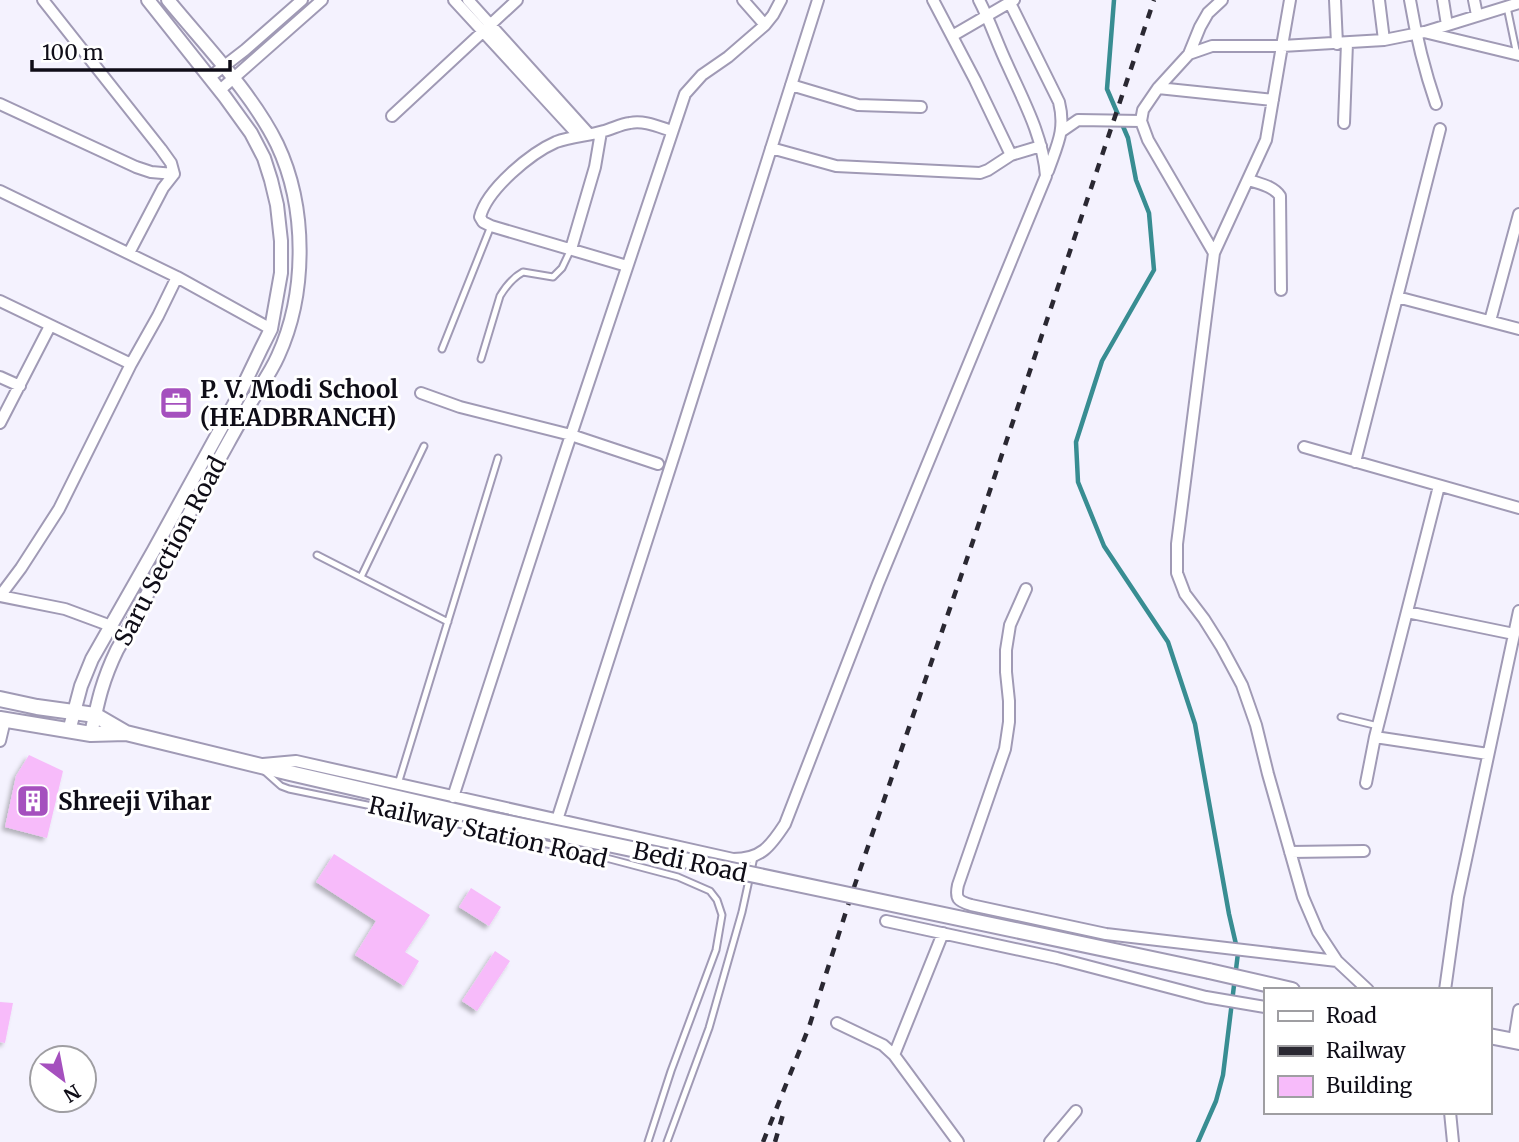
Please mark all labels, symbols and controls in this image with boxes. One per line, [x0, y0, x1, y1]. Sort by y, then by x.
scale bar [32, 28, 229, 72]
text: 100 m [42, 39, 104, 66]
place label: P. V. Modi School (HEADBRANCH) [200, 374, 398, 433]
office icon: P. V. Modi School (HEADBRANCH) [157, 384, 195, 422]
street label: Saru Section Road [107, 451, 233, 651]
building icon: Shreeji Vihar [14, 782, 52, 820]
place label: Shreeji Vihar [58, 786, 212, 817]
street label: Railway Station Road [366, 789, 610, 875]
street label: Bedi Road [630, 835, 750, 889]
legend [1264, 988, 1491, 1114]
text: Road [1326, 1002, 1377, 1029]
text: Railway [1326, 1037, 1407, 1064]
north arrow [28, 1044, 98, 1114]
text: Building [1326, 1072, 1413, 1099]
text: N [59, 1079, 85, 1108]

